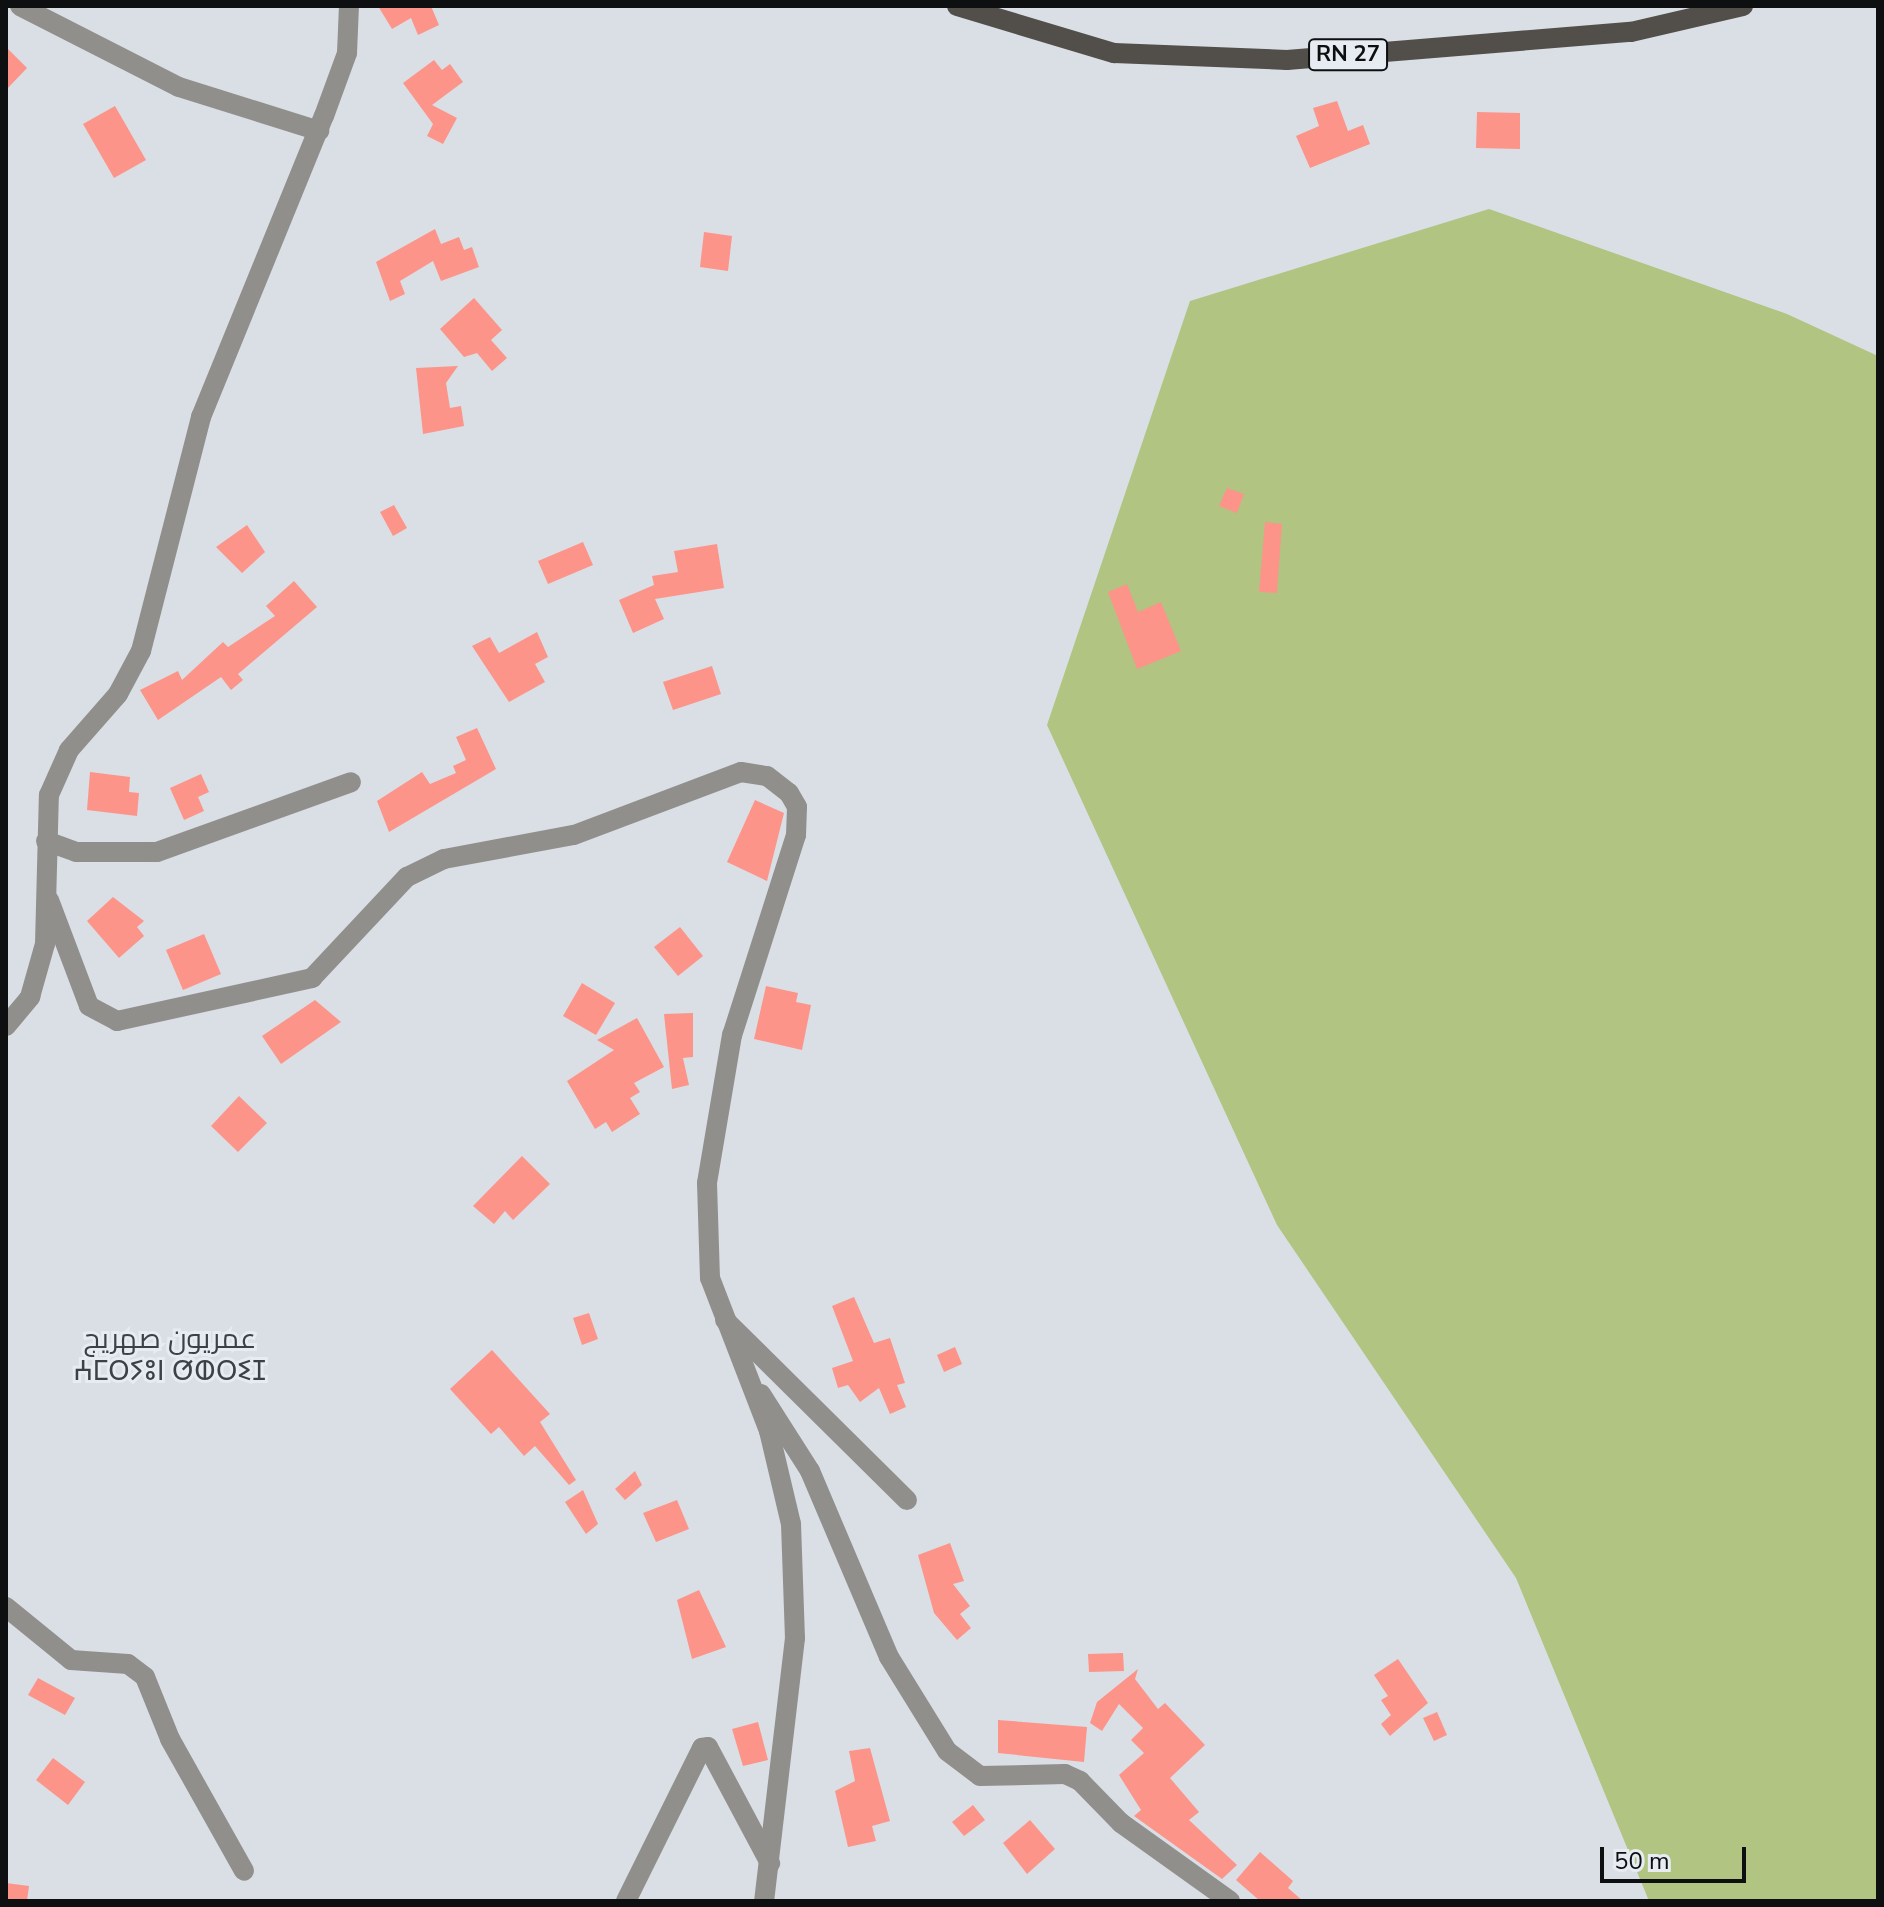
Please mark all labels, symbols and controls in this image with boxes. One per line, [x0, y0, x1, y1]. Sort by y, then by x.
road number: RN 27 [1308, 37, 1388, 73]
district label: عمريون صهريج ⵄⵎⵔⵢⵓⵏ ⵚⵀⵔⵉⵊ [74, 1322, 266, 1388]
scale bar [1604, 1831, 1750, 1881]
text: 50 m [1614, 1845, 1670, 1877]

